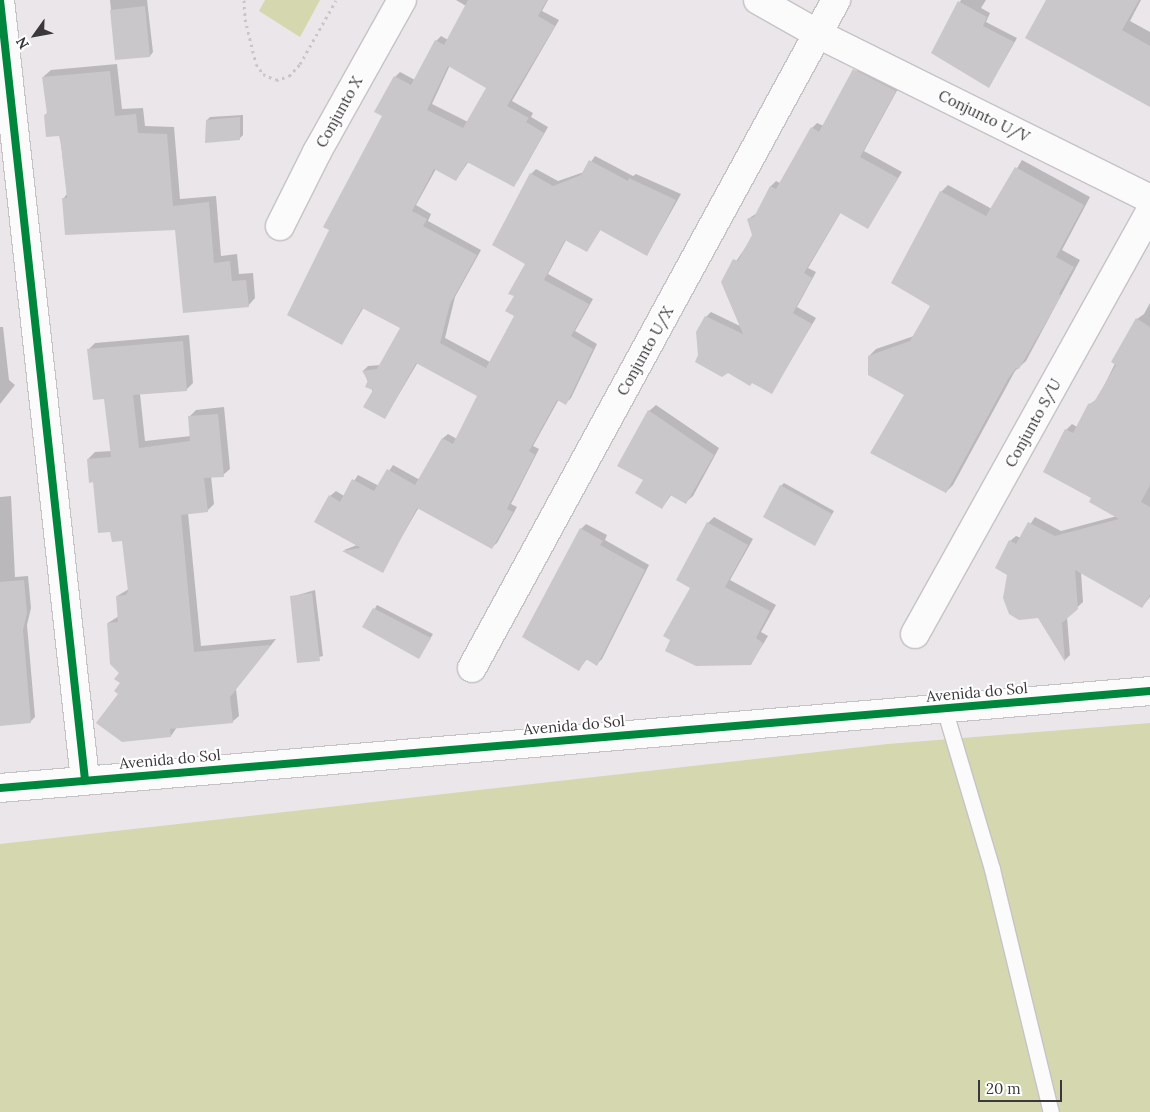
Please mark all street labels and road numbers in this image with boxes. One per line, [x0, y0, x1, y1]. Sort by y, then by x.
street label: Conjunto X [312, 73, 366, 151]
street label: Conjunto U/V [936, 86, 1032, 146]
street label: Conjunto U/X [613, 303, 677, 399]
street label: Conjunto S/U [1001, 376, 1065, 470]
street label: Avenida do Sol [926, 679, 1028, 705]
street label: Avenida do Sol [523, 712, 625, 738]
street label: Avenida do Sol [119, 746, 221, 772]

